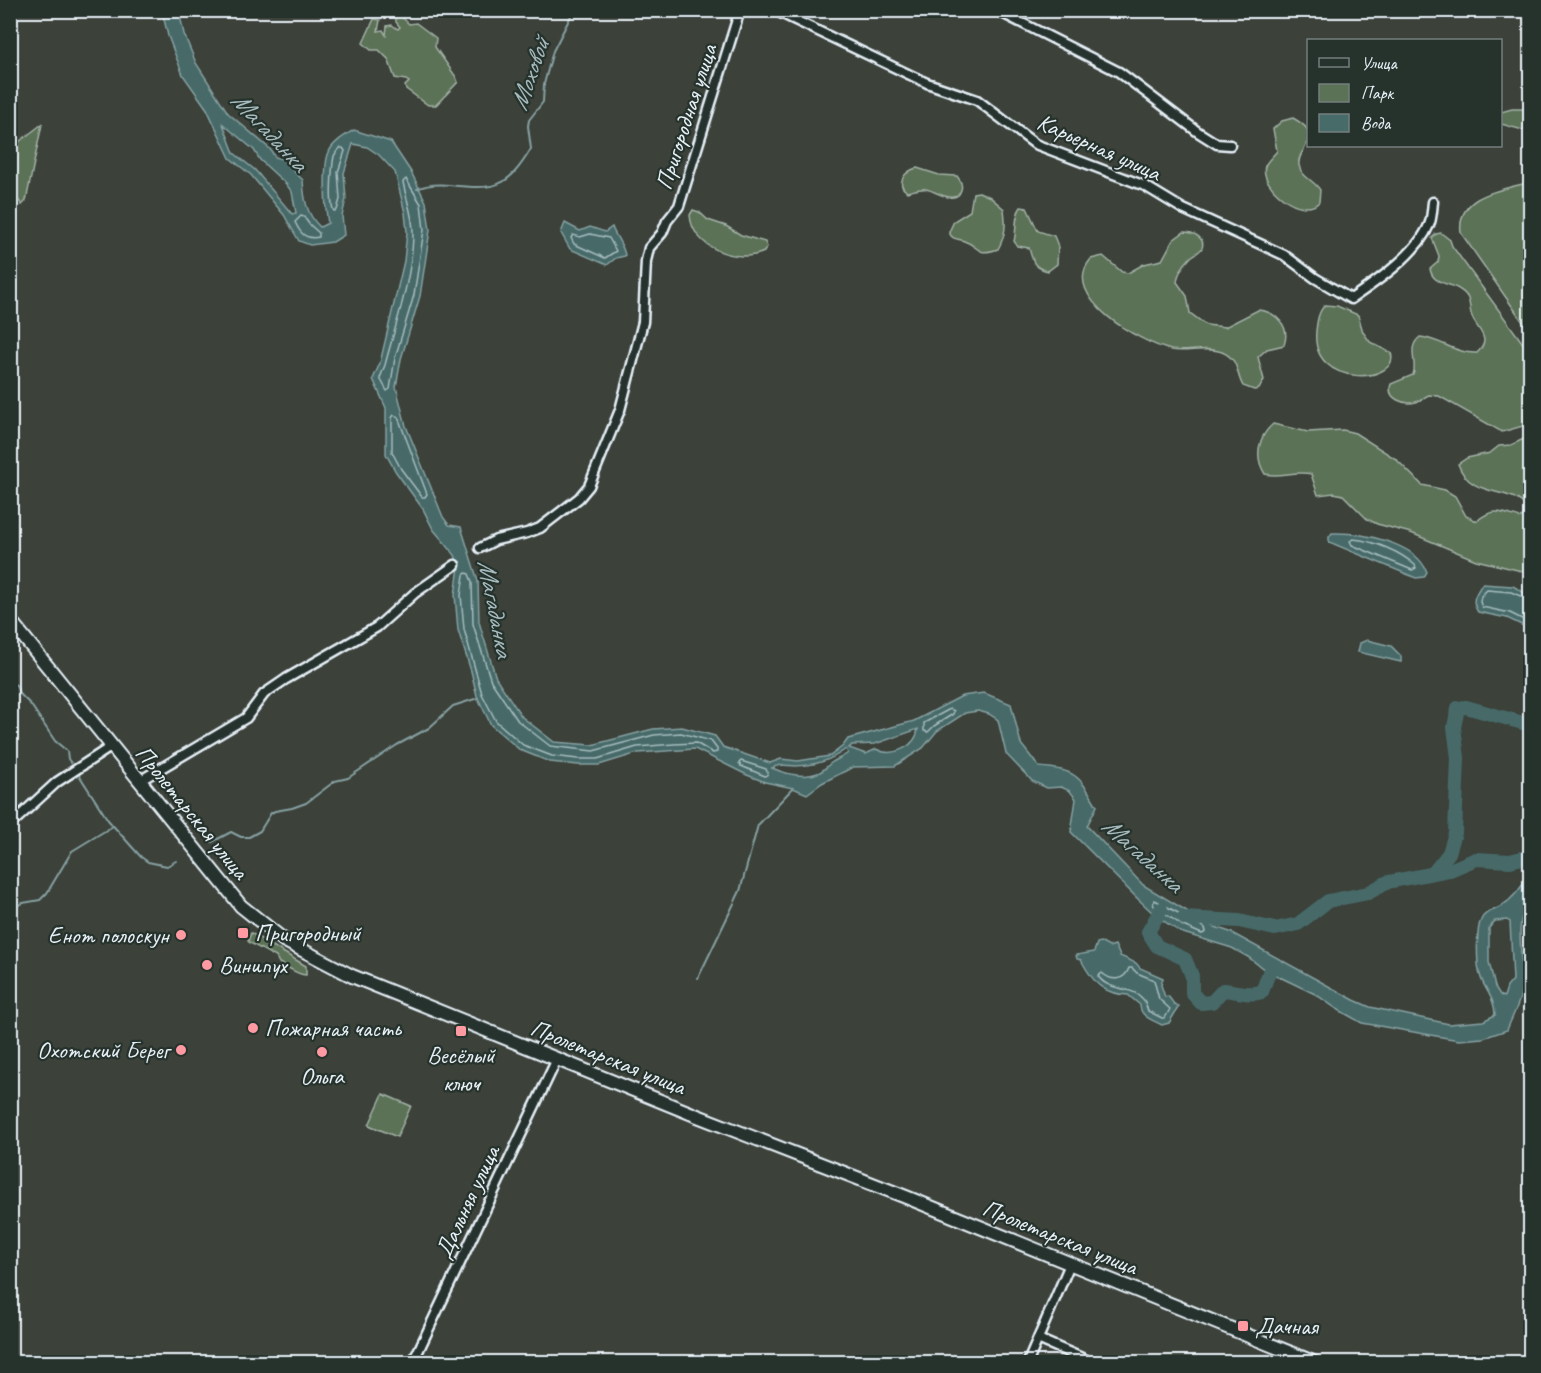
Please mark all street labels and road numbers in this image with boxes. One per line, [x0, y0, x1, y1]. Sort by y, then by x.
street label: Пригородная улица [648, 39, 724, 194]
street label: Карьерная улица [1033, 106, 1167, 188]
street label: Пролетарская улица [129, 739, 256, 886]
street label: Пролетарская улица [526, 1012, 691, 1102]
street label: Дальняя улица [428, 1139, 507, 1263]
street label: Пролетарская улица [978, 1192, 1143, 1282]

